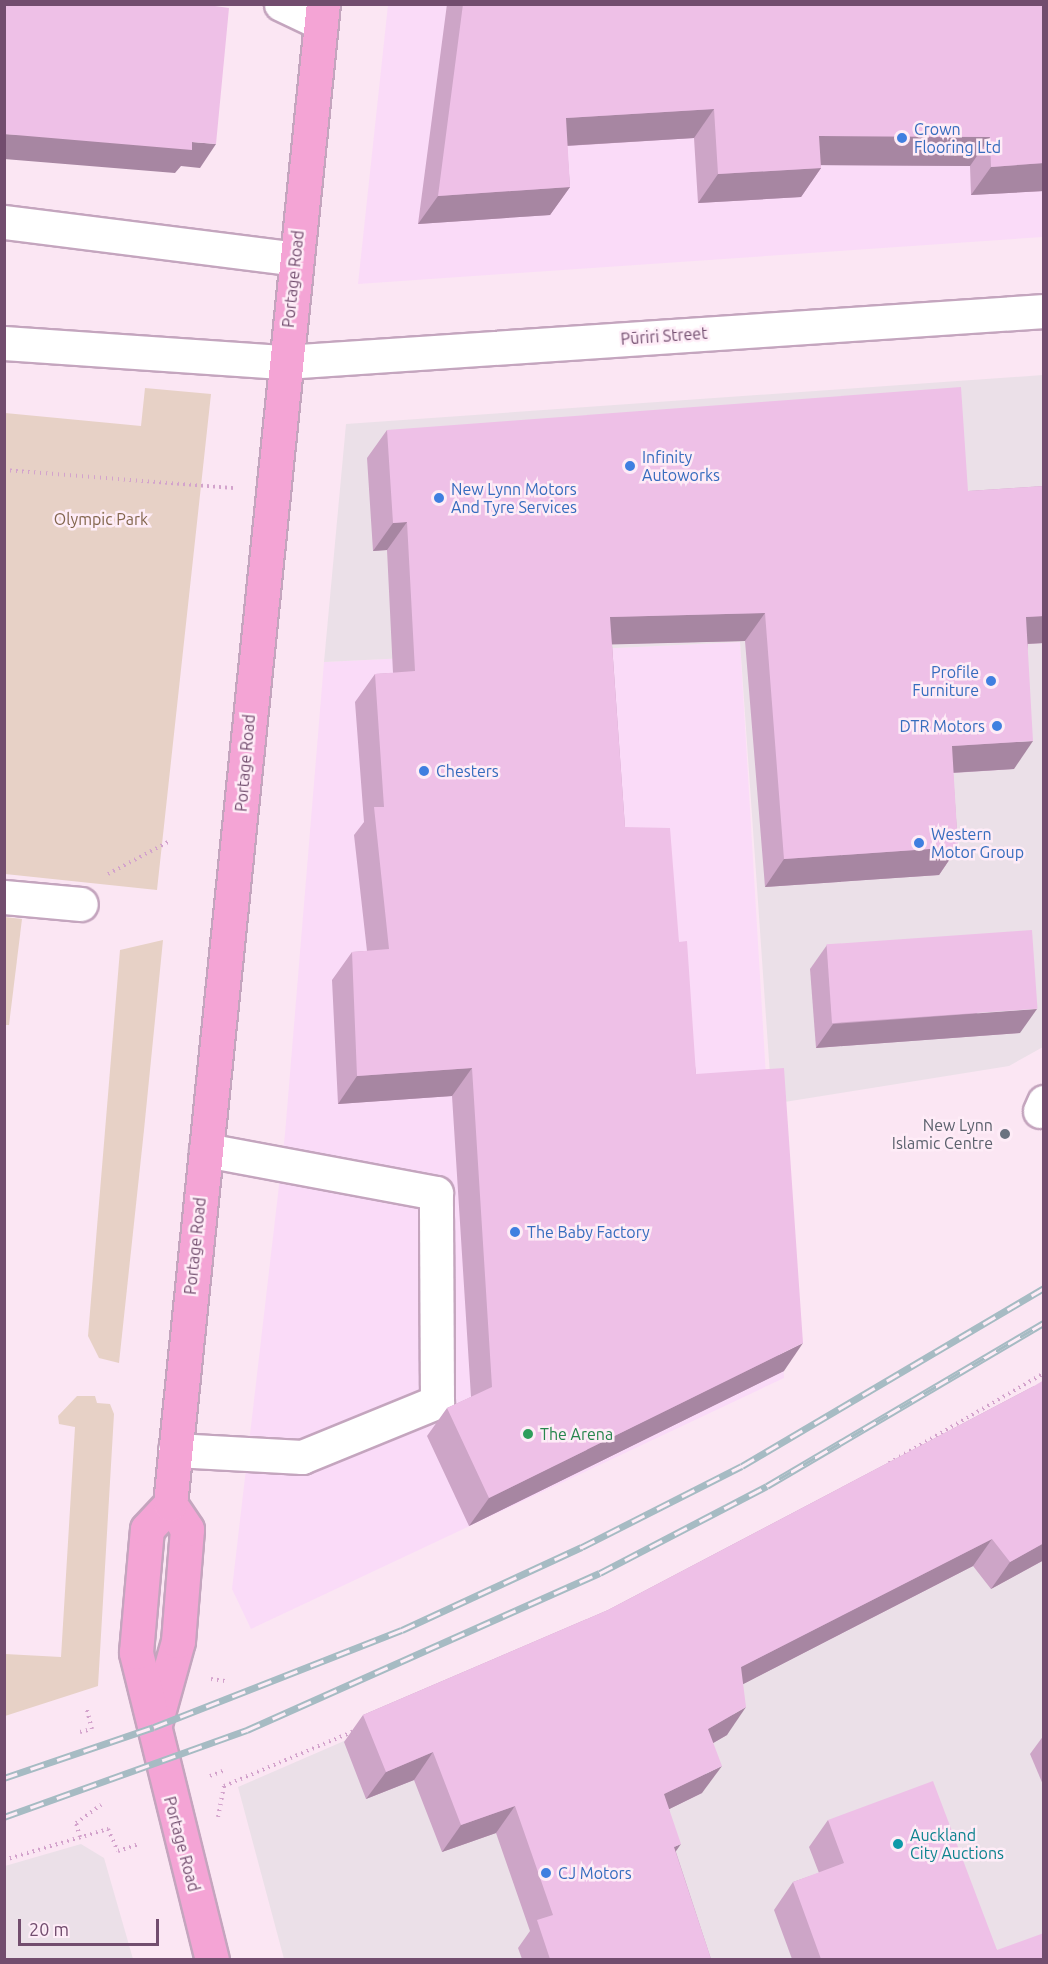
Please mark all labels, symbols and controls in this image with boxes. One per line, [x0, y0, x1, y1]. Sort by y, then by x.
place label: Crown Flooring Ltd [914, 119, 1001, 157]
marker: Crown Flooring Ltd [895, 131, 909, 145]
street label: Portage Road [278, 229, 308, 329]
street label: Pūriri Street [620, 323, 708, 349]
place label: Infinity Autoworks [642, 447, 720, 485]
marker: Infinity Autoworks [623, 459, 637, 473]
place label: New Lynn Motors And Tyre Services [451, 479, 577, 517]
marker: New Lynn Motors And Tyre Services [432, 491, 446, 505]
park label: Olympic Park [54, 509, 148, 529]
place label: Profile Furniture [912, 662, 979, 700]
marker: Profile Furniture [984, 674, 998, 688]
street label: Portage Road [231, 713, 259, 813]
place label: DTR Motors [900, 716, 985, 736]
marker: DTR Motors [990, 719, 1004, 733]
place label: Chesters [436, 761, 499, 781]
marker: Chesters [417, 764, 431, 778]
place label: Western Motor Group [931, 824, 1024, 862]
marker: Western Motor Group [912, 836, 926, 850]
place label: New Lynn Islamic Centre [892, 1115, 993, 1153]
marker: New Lynn Islamic Centre [998, 1127, 1012, 1141]
street label: Portage Road [180, 1196, 210, 1296]
place label: The Baby Factory [527, 1222, 650, 1242]
marker: The Baby Factory [508, 1225, 522, 1239]
place label: The Arena [540, 1424, 613, 1444]
marker: The Arena [521, 1427, 535, 1441]
street label: Portage Road [160, 1794, 204, 1894]
place label: Auckland City Auctions [910, 1825, 1004, 1863]
marker: Auckland City Auctions [891, 1837, 905, 1851]
place label: CJ Motors [558, 1863, 632, 1883]
marker: CJ Motors [539, 1866, 553, 1880]
scale bar [21, 1907, 162, 1945]
text: 20 m [29, 1919, 69, 1939]

